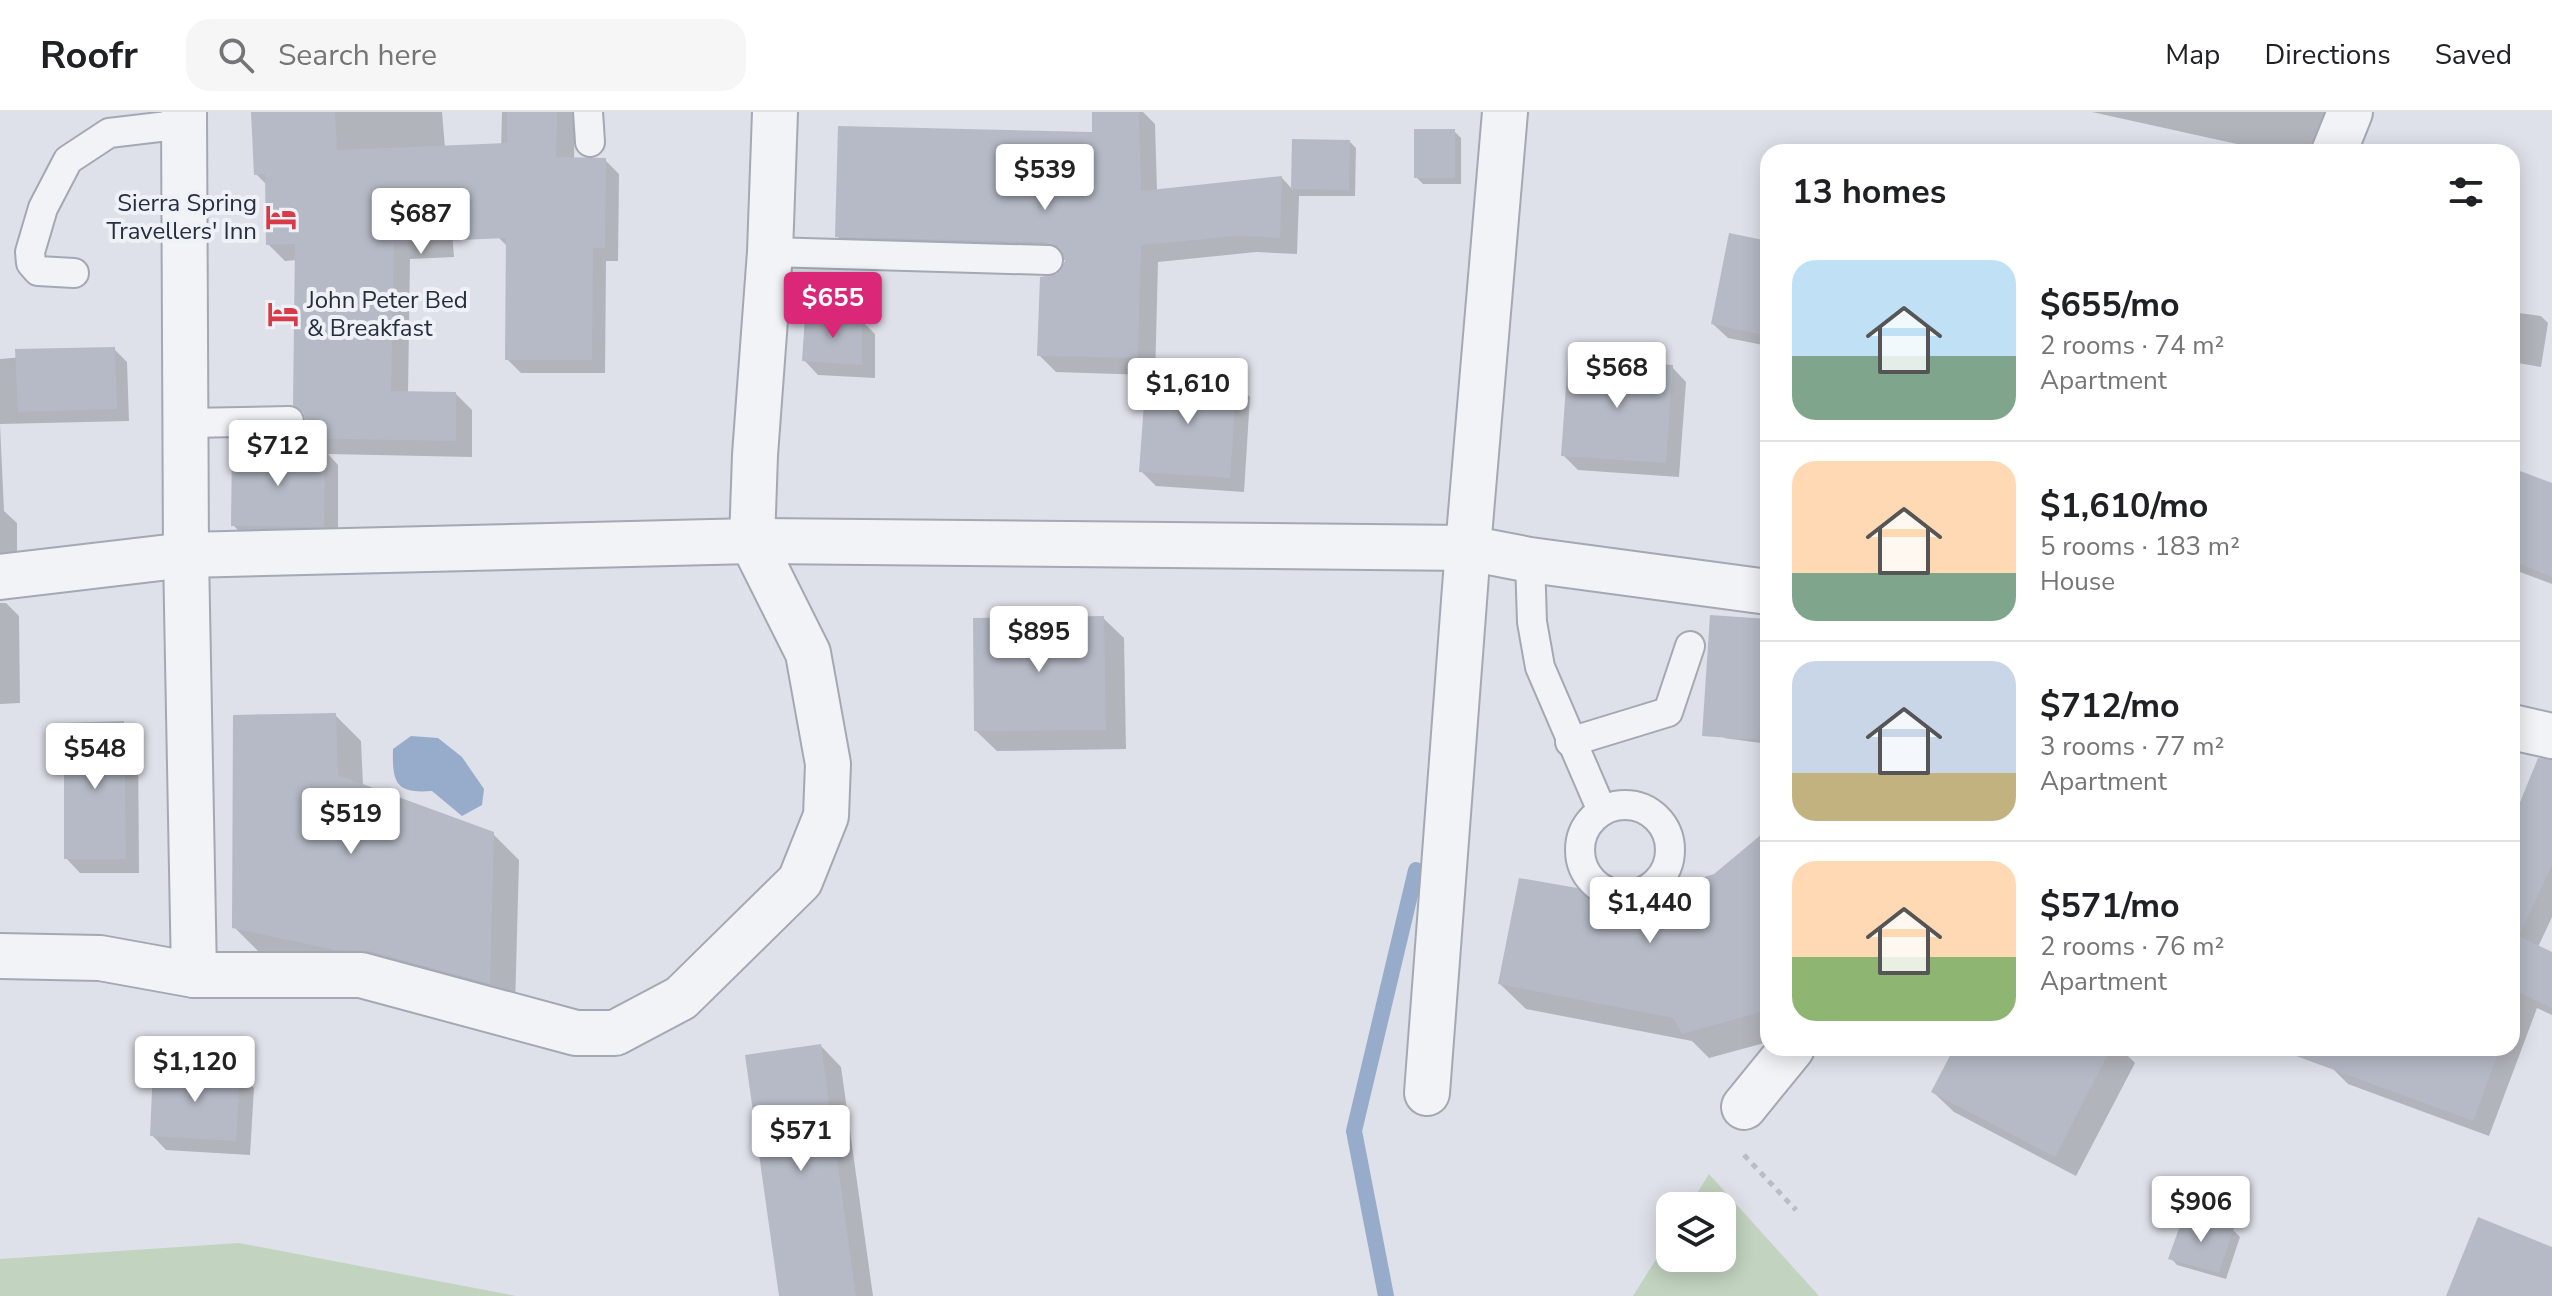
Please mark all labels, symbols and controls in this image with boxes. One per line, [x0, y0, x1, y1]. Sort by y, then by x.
search box [186, 19, 746, 91]
text: Roofr [40, 30, 138, 81]
icon: search [214, 33, 258, 77]
text: Search here [278, 35, 437, 76]
text: Map [2165, 36, 2220, 74]
text: Directions [2264, 36, 2391, 74]
text: Saved [2435, 36, 2512, 74]
pin: $539 [998, 144, 1092, 212]
text: $539 [1014, 152, 1076, 187]
text: 13 homes [1792, 169, 1946, 215]
icon: filters [2444, 170, 2488, 214]
place label: Sierra Spring Travellers' Inn [107, 187, 257, 247]
pin: $687 [374, 188, 468, 256]
text: $687 [390, 196, 452, 231]
hotel icon: Sierra Spring Travellers' Inn [264, 200, 298, 234]
pin: $655 [786, 272, 880, 340]
text: $655 [802, 280, 864, 315]
text: $655/mo [2040, 282, 2180, 328]
place label: John Peter Bed & Breakfast [306, 284, 468, 344]
icon: home [1856, 292, 1952, 388]
hotel icon: John Peter Bed & Breakfast [266, 297, 300, 331]
text: 2 rooms · 74 m² [2040, 328, 2224, 363]
pin: $568 [1570, 342, 1664, 410]
text: $568 [1586, 350, 1648, 385]
pin: $1,610 [1123, 358, 1253, 426]
text: Apartment [2040, 363, 2167, 398]
text: $1,610 [1146, 366, 1230, 401]
pin: $712 [231, 420, 325, 488]
text: $712 [247, 428, 309, 463]
text: $1,610/mo [2040, 483, 2208, 529]
icon: home [1856, 493, 1952, 589]
text: 5 rooms · 183 m² [2040, 529, 2240, 564]
text: House [2040, 564, 2115, 599]
pin: $895 [992, 606, 1086, 674]
text: $895 [1008, 614, 1070, 649]
text: $712/mo [2040, 683, 2180, 729]
icon: home [1856, 693, 1952, 789]
pin: $548 [48, 723, 142, 791]
text: 3 rooms · 77 m² [2040, 729, 2224, 764]
text: $548 [64, 731, 126, 766]
text: Apartment [2040, 764, 2167, 799]
pin: $519 [304, 788, 398, 856]
text: $519 [320, 796, 382, 831]
pin: $1,440 [1585, 877, 1715, 945]
text: $571/mo [2040, 883, 2180, 929]
text: $1,440 [1608, 885, 1692, 920]
icon: home [1856, 893, 1952, 989]
text: 2 rooms · 76 m² [2040, 929, 2224, 964]
text: Apartment [2040, 964, 2167, 999]
pin: $1,120 [130, 1036, 260, 1104]
text: $1,120 [153, 1044, 237, 1079]
pin: $571 [754, 1105, 848, 1173]
text: $571 [770, 1113, 832, 1148]
pin: $906 [2154, 1176, 2248, 1244]
text: $906 [2170, 1184, 2232, 1219]
map controls [1656, 1192, 1736, 1272]
button: layers [1656, 1192, 1736, 1272]

